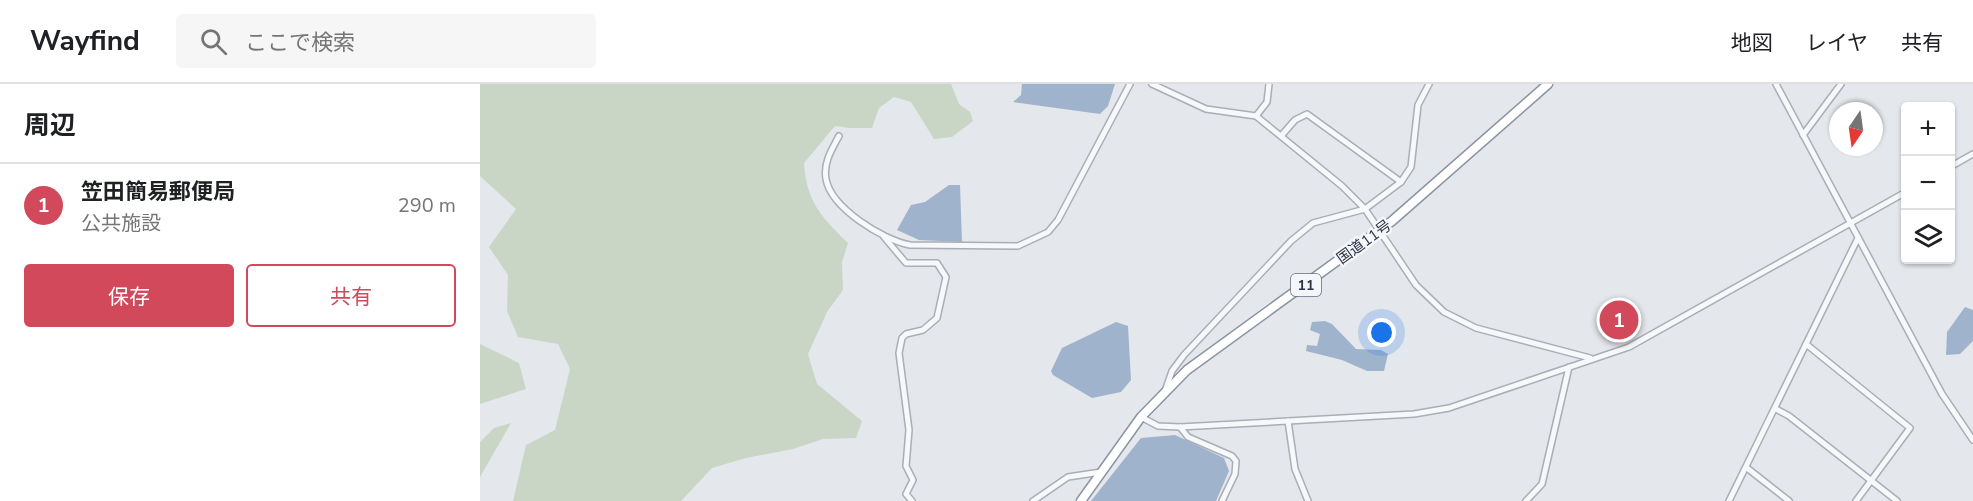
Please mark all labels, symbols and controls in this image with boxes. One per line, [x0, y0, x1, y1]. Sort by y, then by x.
search box [176, 14, 596, 68]
text: Wayfind [30, 22, 140, 60]
icon: search [197, 25, 230, 58]
text: ここで検索 [245, 28, 355, 58]
text: 地図 [1731, 29, 1773, 57]
text: レイヤ [1806, 29, 1868, 57]
text: 共有 [1901, 29, 1943, 57]
north arrow [1829, 102, 1883, 156]
map controls [1901, 102, 1955, 264]
button: + [1901, 102, 1955, 156]
text: 周辺 [24, 108, 76, 143]
button: − [1901, 156, 1955, 210]
text: 笠田簡易郵便局 [81, 177, 235, 207]
text: 1 [38, 192, 50, 219]
text: 290 m [398, 192, 456, 219]
text: 公共施設 [81, 210, 161, 237]
button: layers [1901, 210, 1955, 264]
street label: 国道11号 [1333, 215, 1395, 269]
button: 保存 [24, 264, 234, 327]
button: 共有 [246, 264, 456, 327]
road number: 11 [1291, 274, 1321, 296]
pin: 1 [1600, 298, 1638, 342]
your location [1367, 318, 1396, 347]

